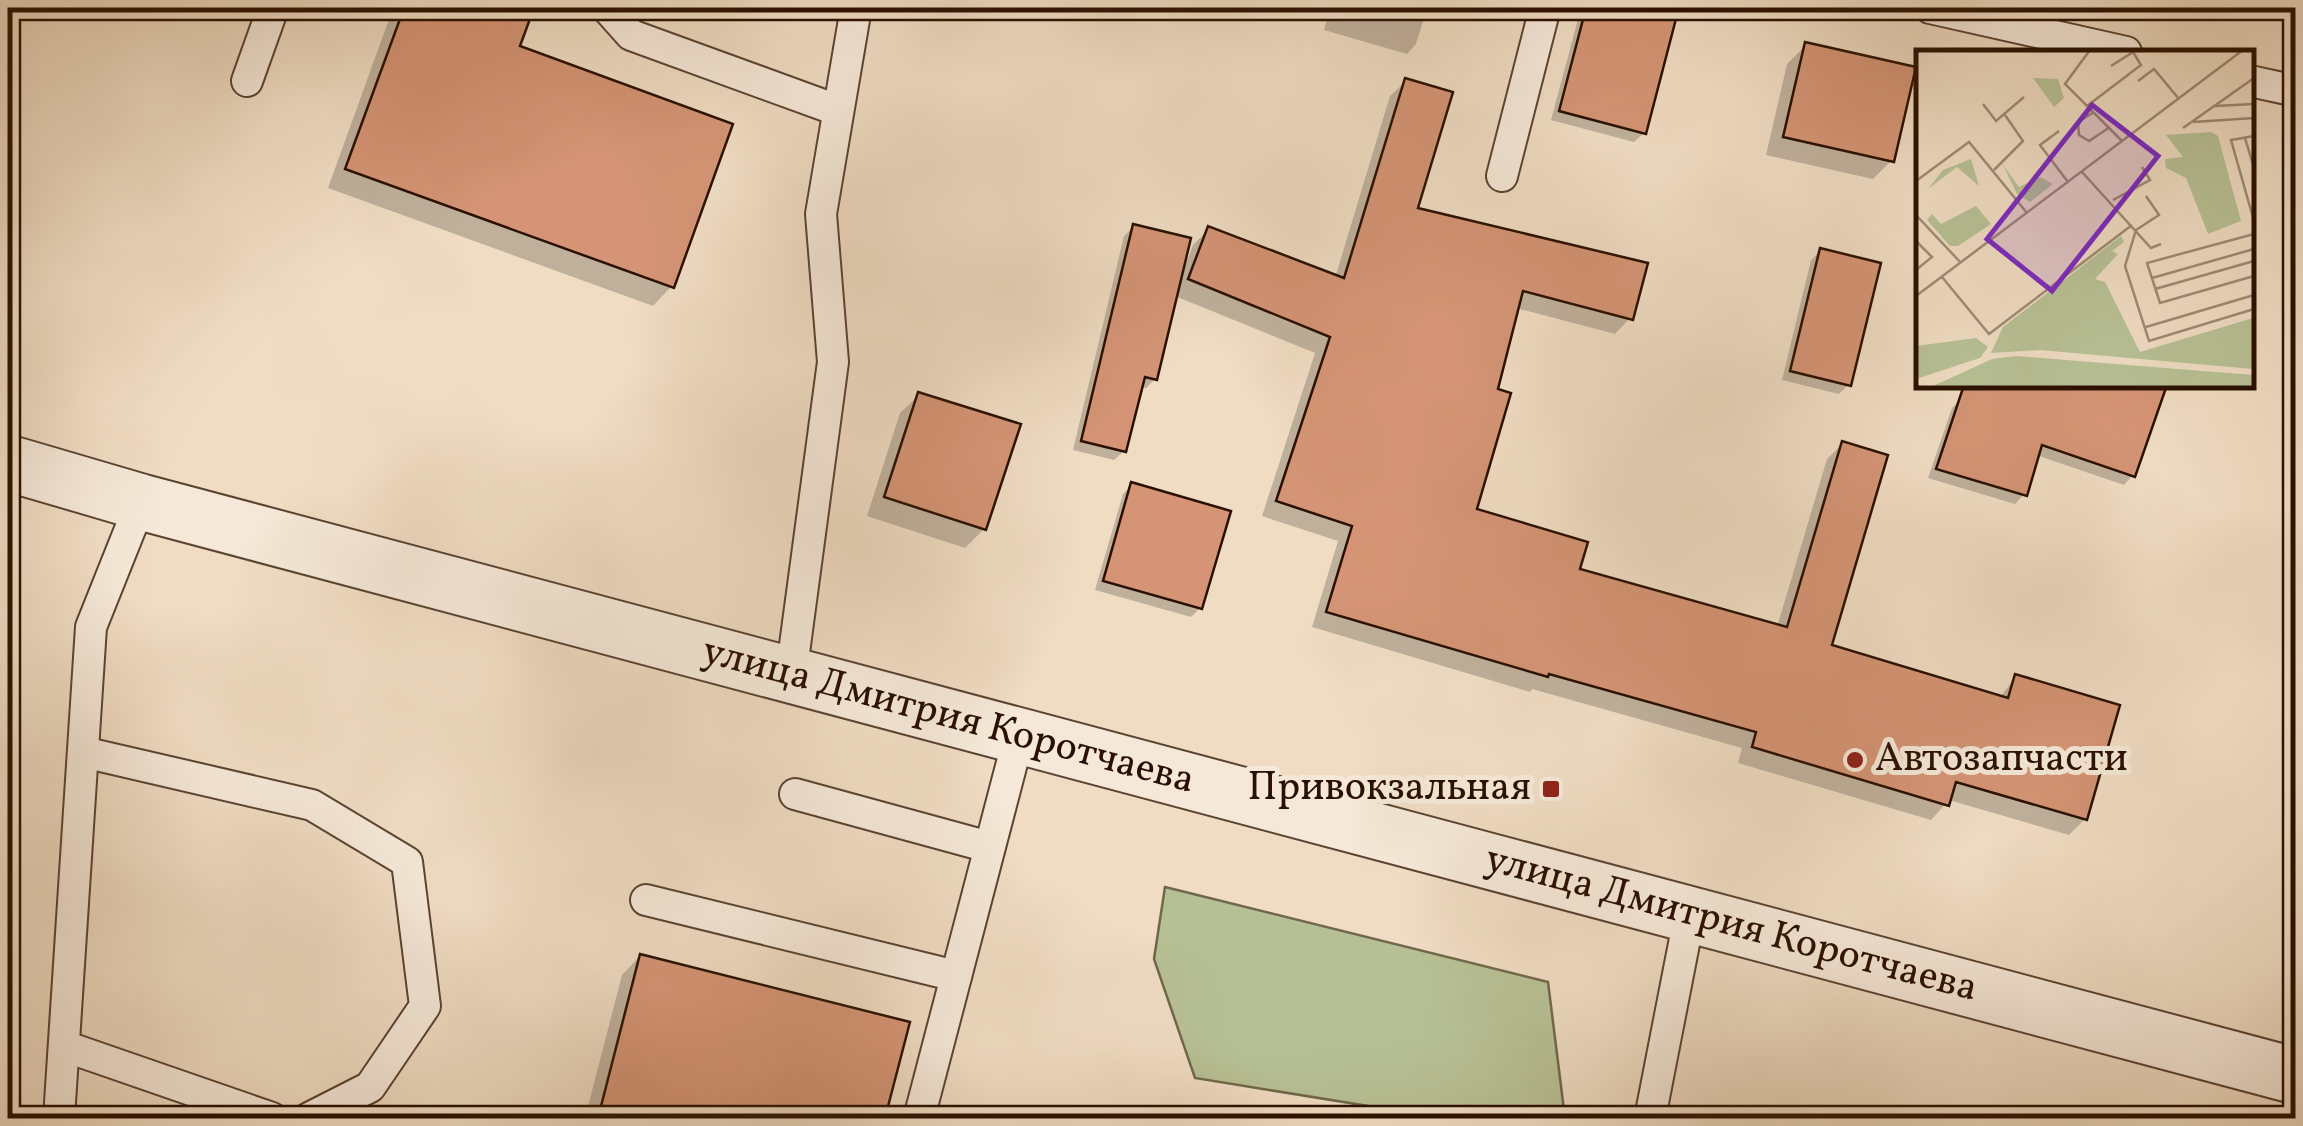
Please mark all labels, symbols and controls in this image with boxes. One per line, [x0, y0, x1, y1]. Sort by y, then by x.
inset map [1916, 50, 2253, 388]
street label: улица Дмитрия Коротчаева [695, 624, 1201, 810]
place label: Автозапчасти [1875, 732, 2128, 788]
marker: Автозапчасти [1844, 749, 1866, 771]
place label: Привокзальная [1248, 761, 1531, 817]
marker: Привокзальная [1540, 778, 1562, 800]
street label: улица Дмитрия Коротчаева [1478, 832, 1984, 1018]

